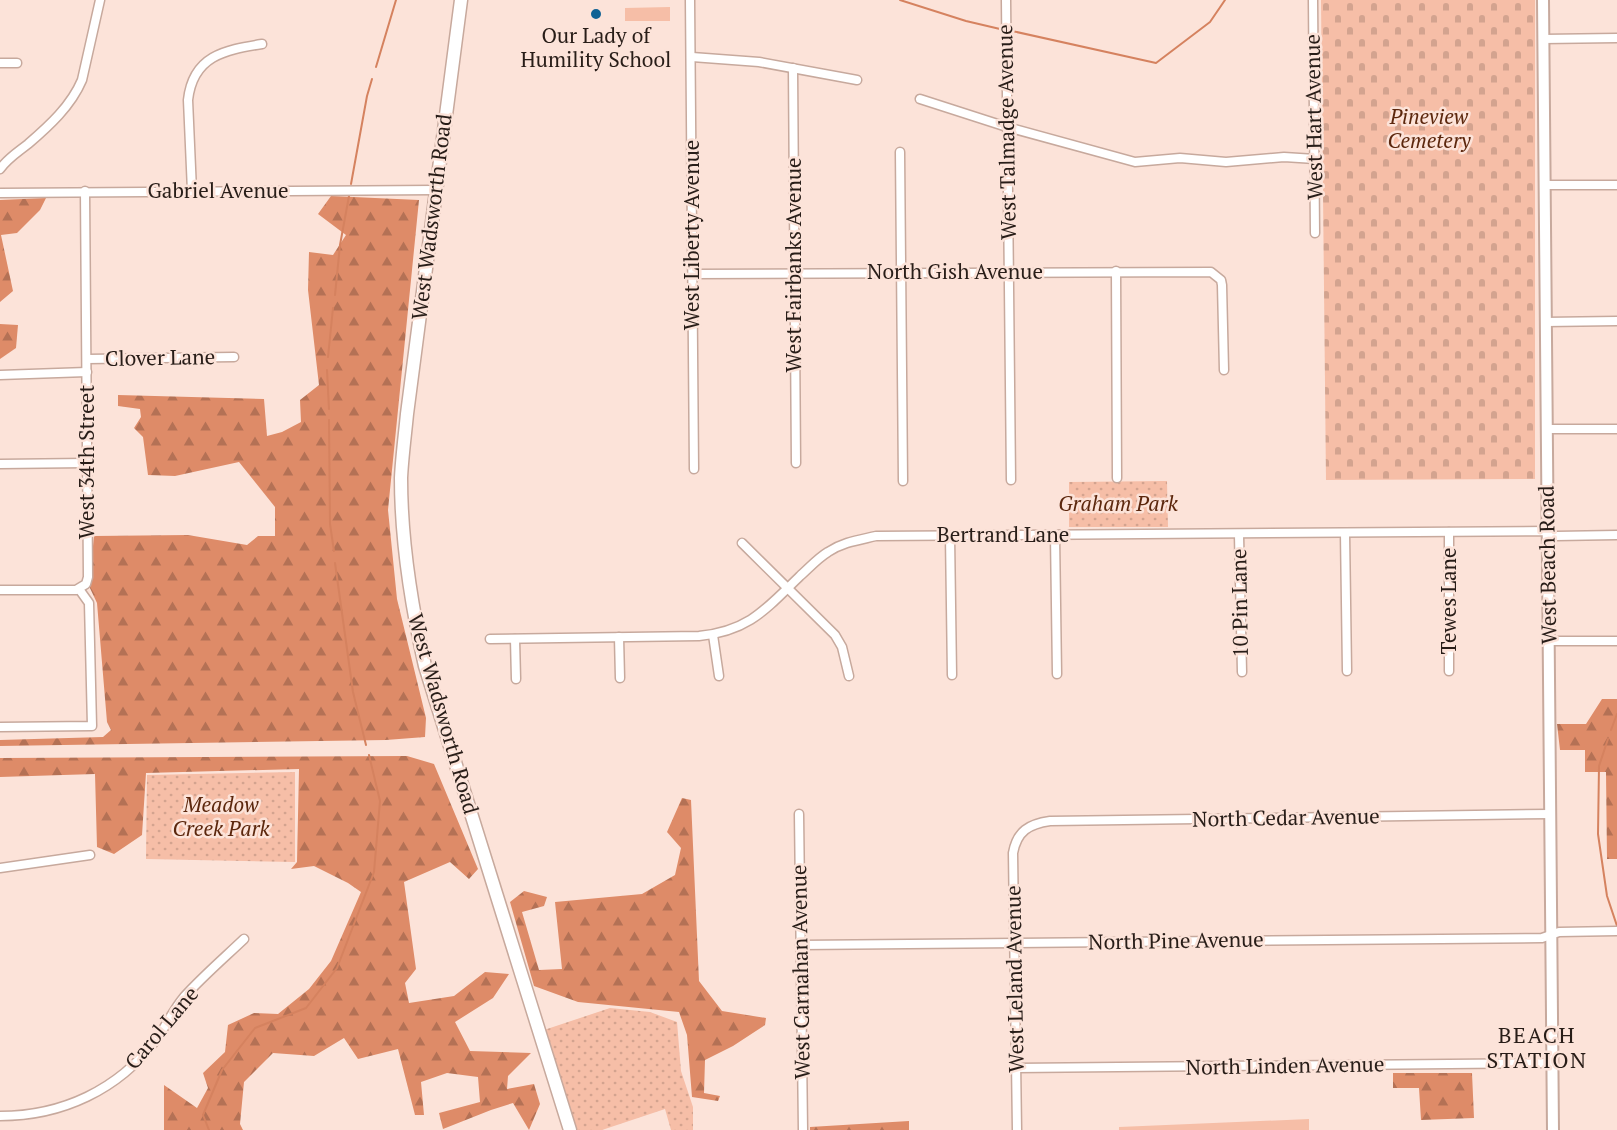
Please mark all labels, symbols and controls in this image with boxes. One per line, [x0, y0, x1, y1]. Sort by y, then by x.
marker: Our Lady of Humility School [589, 7, 603, 21]
place label: Our Lady of Humility School [521, 21, 671, 73]
street label: West Talmadge Avenue [990, 24, 1022, 240]
street label: West Hart Avenue [1298, 34, 1328, 200]
park label: Pineview Cemetery [1387, 102, 1471, 154]
street label: West Wadsworth Road [404, 112, 458, 321]
street label: West Liberty Avenue [677, 140, 705, 330]
street label: West Fairbanks Avenue [779, 157, 807, 373]
street label: Gabriel Avenue [147, 176, 289, 204]
street label: North Gish Avenue [867, 257, 1043, 285]
street label: Clover Lane [105, 342, 215, 372]
street label: West 34th Street [72, 385, 100, 539]
street label: West Beach Road [1532, 485, 1562, 645]
park label: Graham Park [1058, 489, 1179, 517]
street label: Bertrand Lane [937, 520, 1069, 548]
street label: Tewes Lane [1434, 547, 1462, 655]
street label: 10 Pin Lane [1224, 548, 1254, 658]
street label: West Wadsworth Road [402, 610, 486, 817]
park label: Meadow Creek Park [172, 790, 270, 842]
street label: North Cedar Avenue [1192, 801, 1380, 833]
street label: West Carnahan Avenue [784, 864, 816, 1080]
street label: West Leland Avenue [998, 885, 1030, 1073]
street label: North Pine Avenue [1088, 924, 1264, 956]
street label: Carol Lane [118, 980, 204, 1075]
district label: BEACH STATION [1486, 1020, 1588, 1074]
street label: North Linden Avenue [1185, 1049, 1385, 1081]

